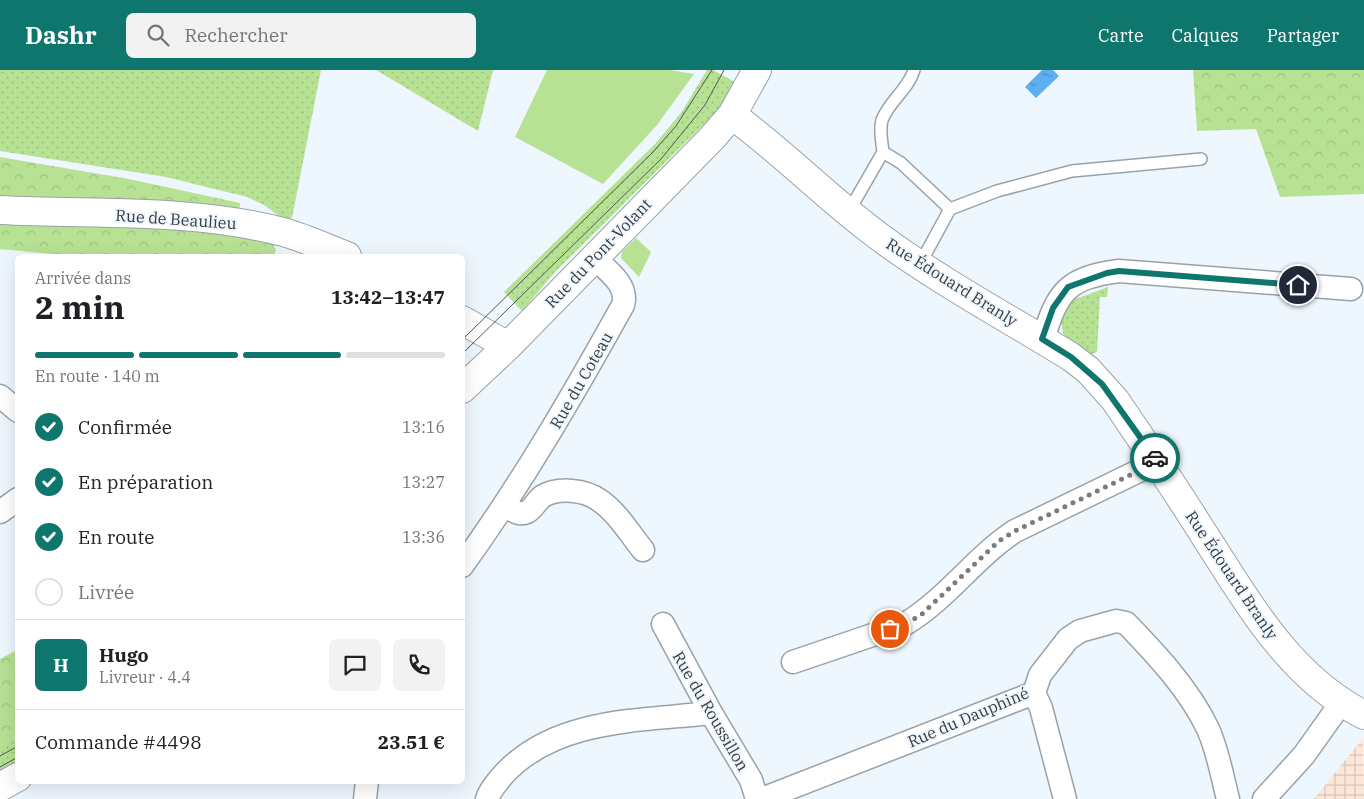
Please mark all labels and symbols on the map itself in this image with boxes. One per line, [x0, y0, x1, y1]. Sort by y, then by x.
street label: Rue du Pont-Volant [541, 194, 656, 312]
street label: Rue de Beaulieu [115, 205, 237, 233]
street label: Rue Édouard Branly [883, 233, 1022, 331]
pin [1277, 264, 1319, 306]
street label: Rue du Coteau [545, 328, 617, 432]
courier [1130, 433, 1180, 483]
street label: Rue Édouard Branly [1181, 506, 1284, 644]
pin [869, 608, 911, 650]
street label: Rue du Roussillon [669, 648, 753, 774]
street label: Rue du Dauphiné [904, 682, 1032, 752]

